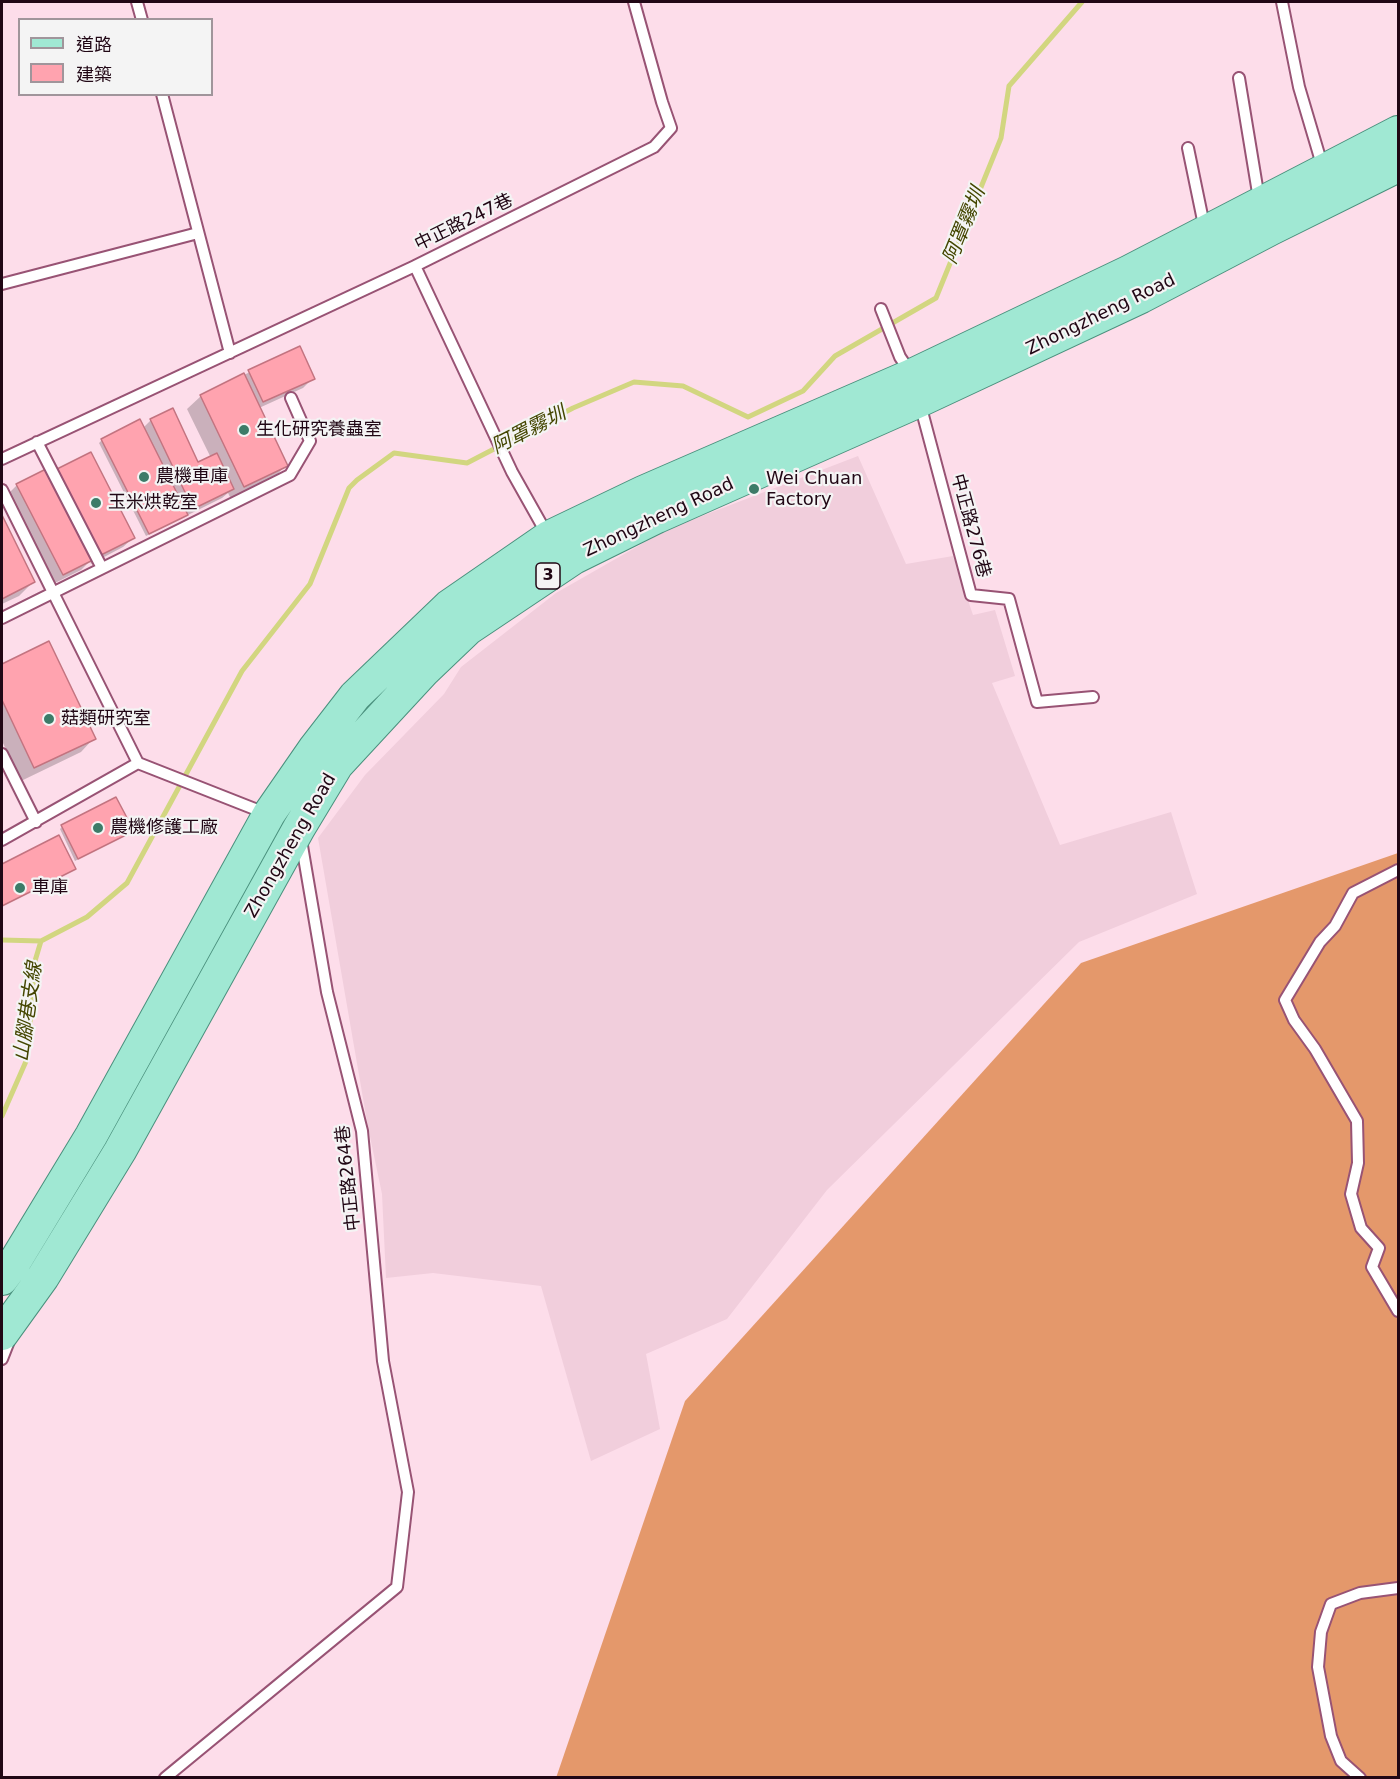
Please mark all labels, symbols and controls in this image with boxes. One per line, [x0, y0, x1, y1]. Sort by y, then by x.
legend [18, 18, 213, 96]
text: 道路 [76, 34, 112, 55]
text: 建築 [76, 64, 112, 85]
water label: 阿罩霧圳 [939, 184, 991, 268]
street label: 中正路247巷 [411, 190, 517, 256]
street label: Zhongzheng Road [1023, 270, 1179, 360]
water label: 阿罩霧圳 [488, 402, 570, 460]
place label: 生化研究養蟲室 [256, 419, 382, 441]
marker: 生化研究養蟲室 [237, 423, 251, 437]
place label: 農機車庫 [156, 466, 228, 488]
place label: Wei Chuan Factory [766, 468, 862, 510]
marker: 農機車庫 [137, 470, 151, 484]
street label: 中正路276巷 [946, 472, 994, 580]
street label: Zhongzheng Road [580, 474, 738, 562]
marker: Wei Chuan Factory [747, 482, 761, 496]
place label: 玉米烘乾室 [108, 492, 198, 514]
marker: 玉米烘乾室 [89, 496, 103, 510]
road number: 3 [536, 563, 560, 589]
place label: 菇類研究室 [61, 708, 151, 730]
marker: 菇類研究室 [42, 712, 56, 726]
street label: Zhongzheng Road [241, 770, 341, 922]
place label: 農機修護工廠 [110, 817, 218, 839]
marker: 農機修護工廠 [91, 821, 105, 835]
place label: 車庫 [32, 877, 68, 899]
marker: 車庫 [13, 881, 27, 895]
water label: 山腳巷支線 [10, 961, 48, 1063]
street label: 中正路264巷 [333, 1124, 365, 1232]

